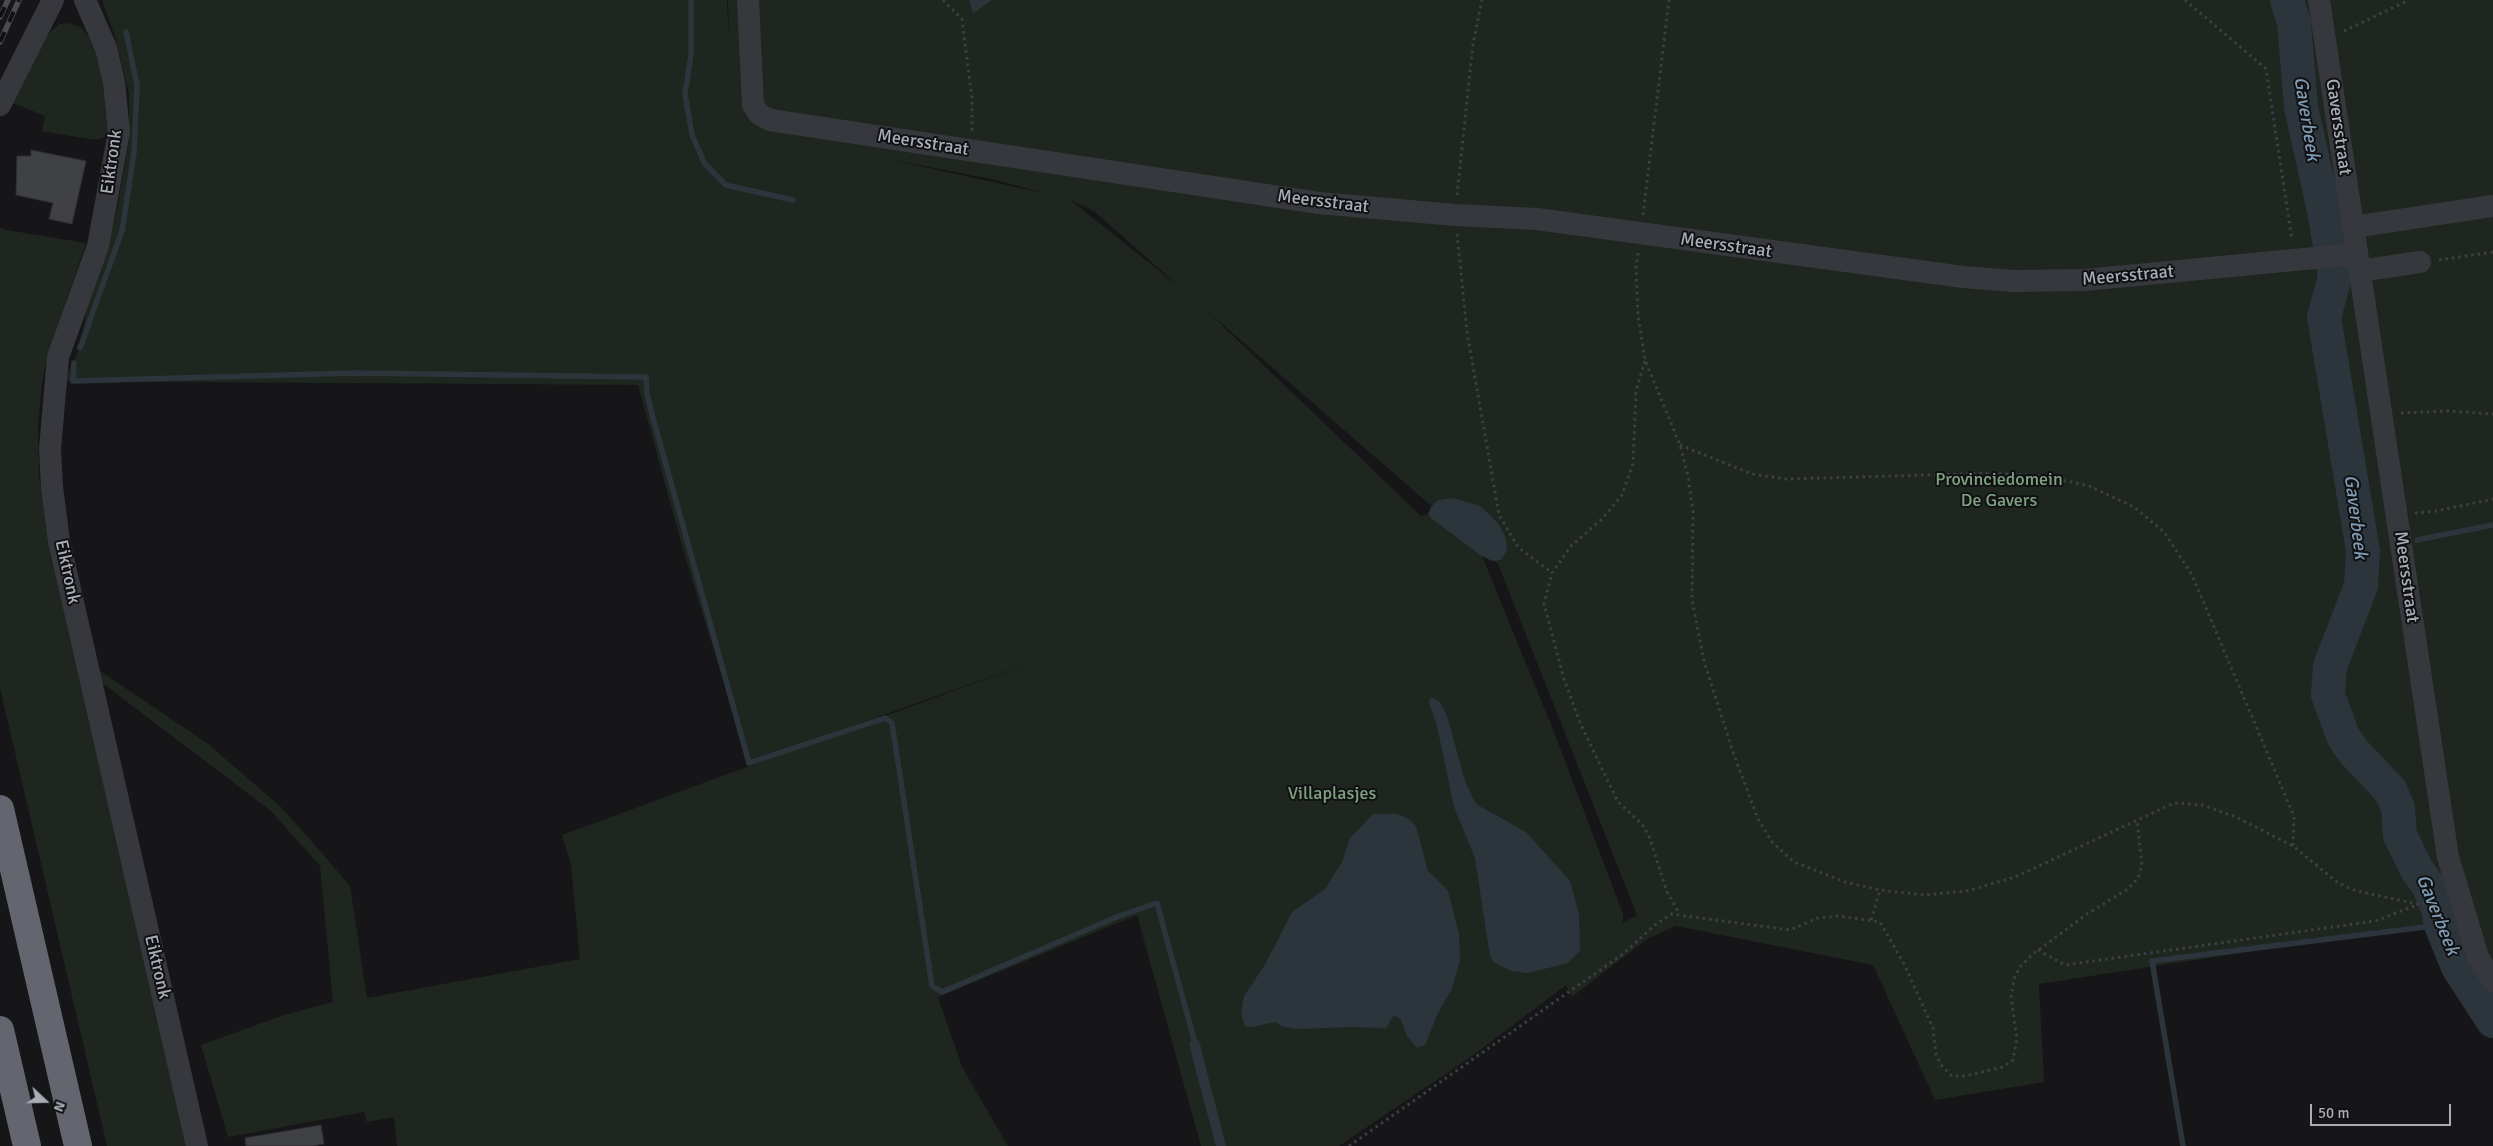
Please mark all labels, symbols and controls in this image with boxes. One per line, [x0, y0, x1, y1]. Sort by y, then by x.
water label: Gaverbeek [2288, 75, 2324, 163]
street label: Gaversstraat [2321, 78, 2355, 176]
street label: Meersstraat [876, 125, 970, 161]
street label: Eiktronk [97, 128, 127, 196]
street label: Meersstraat [1276, 186, 1370, 218]
street label: Meersstraat [1679, 229, 1773, 263]
street label: Meersstraat [2081, 261, 2175, 291]
park label: Provinciedomein De Gavers [1935, 469, 2063, 512]
water label: Gaverbeek [2339, 473, 2371, 561]
street label: Meersstraat [2389, 530, 2423, 624]
street label: Eiktronk [50, 538, 84, 606]
park label: Villaplasjes [1288, 783, 1376, 805]
water label: Gaverbeek [2411, 871, 2463, 959]
street label: Eiktronk [139, 933, 175, 1001]
north arrow [20, 1076, 70, 1126]
scale bar [2313, 1094, 2454, 1126]
text: N [50, 1099, 69, 1114]
text: 50 m [2318, 1104, 2349, 1122]

